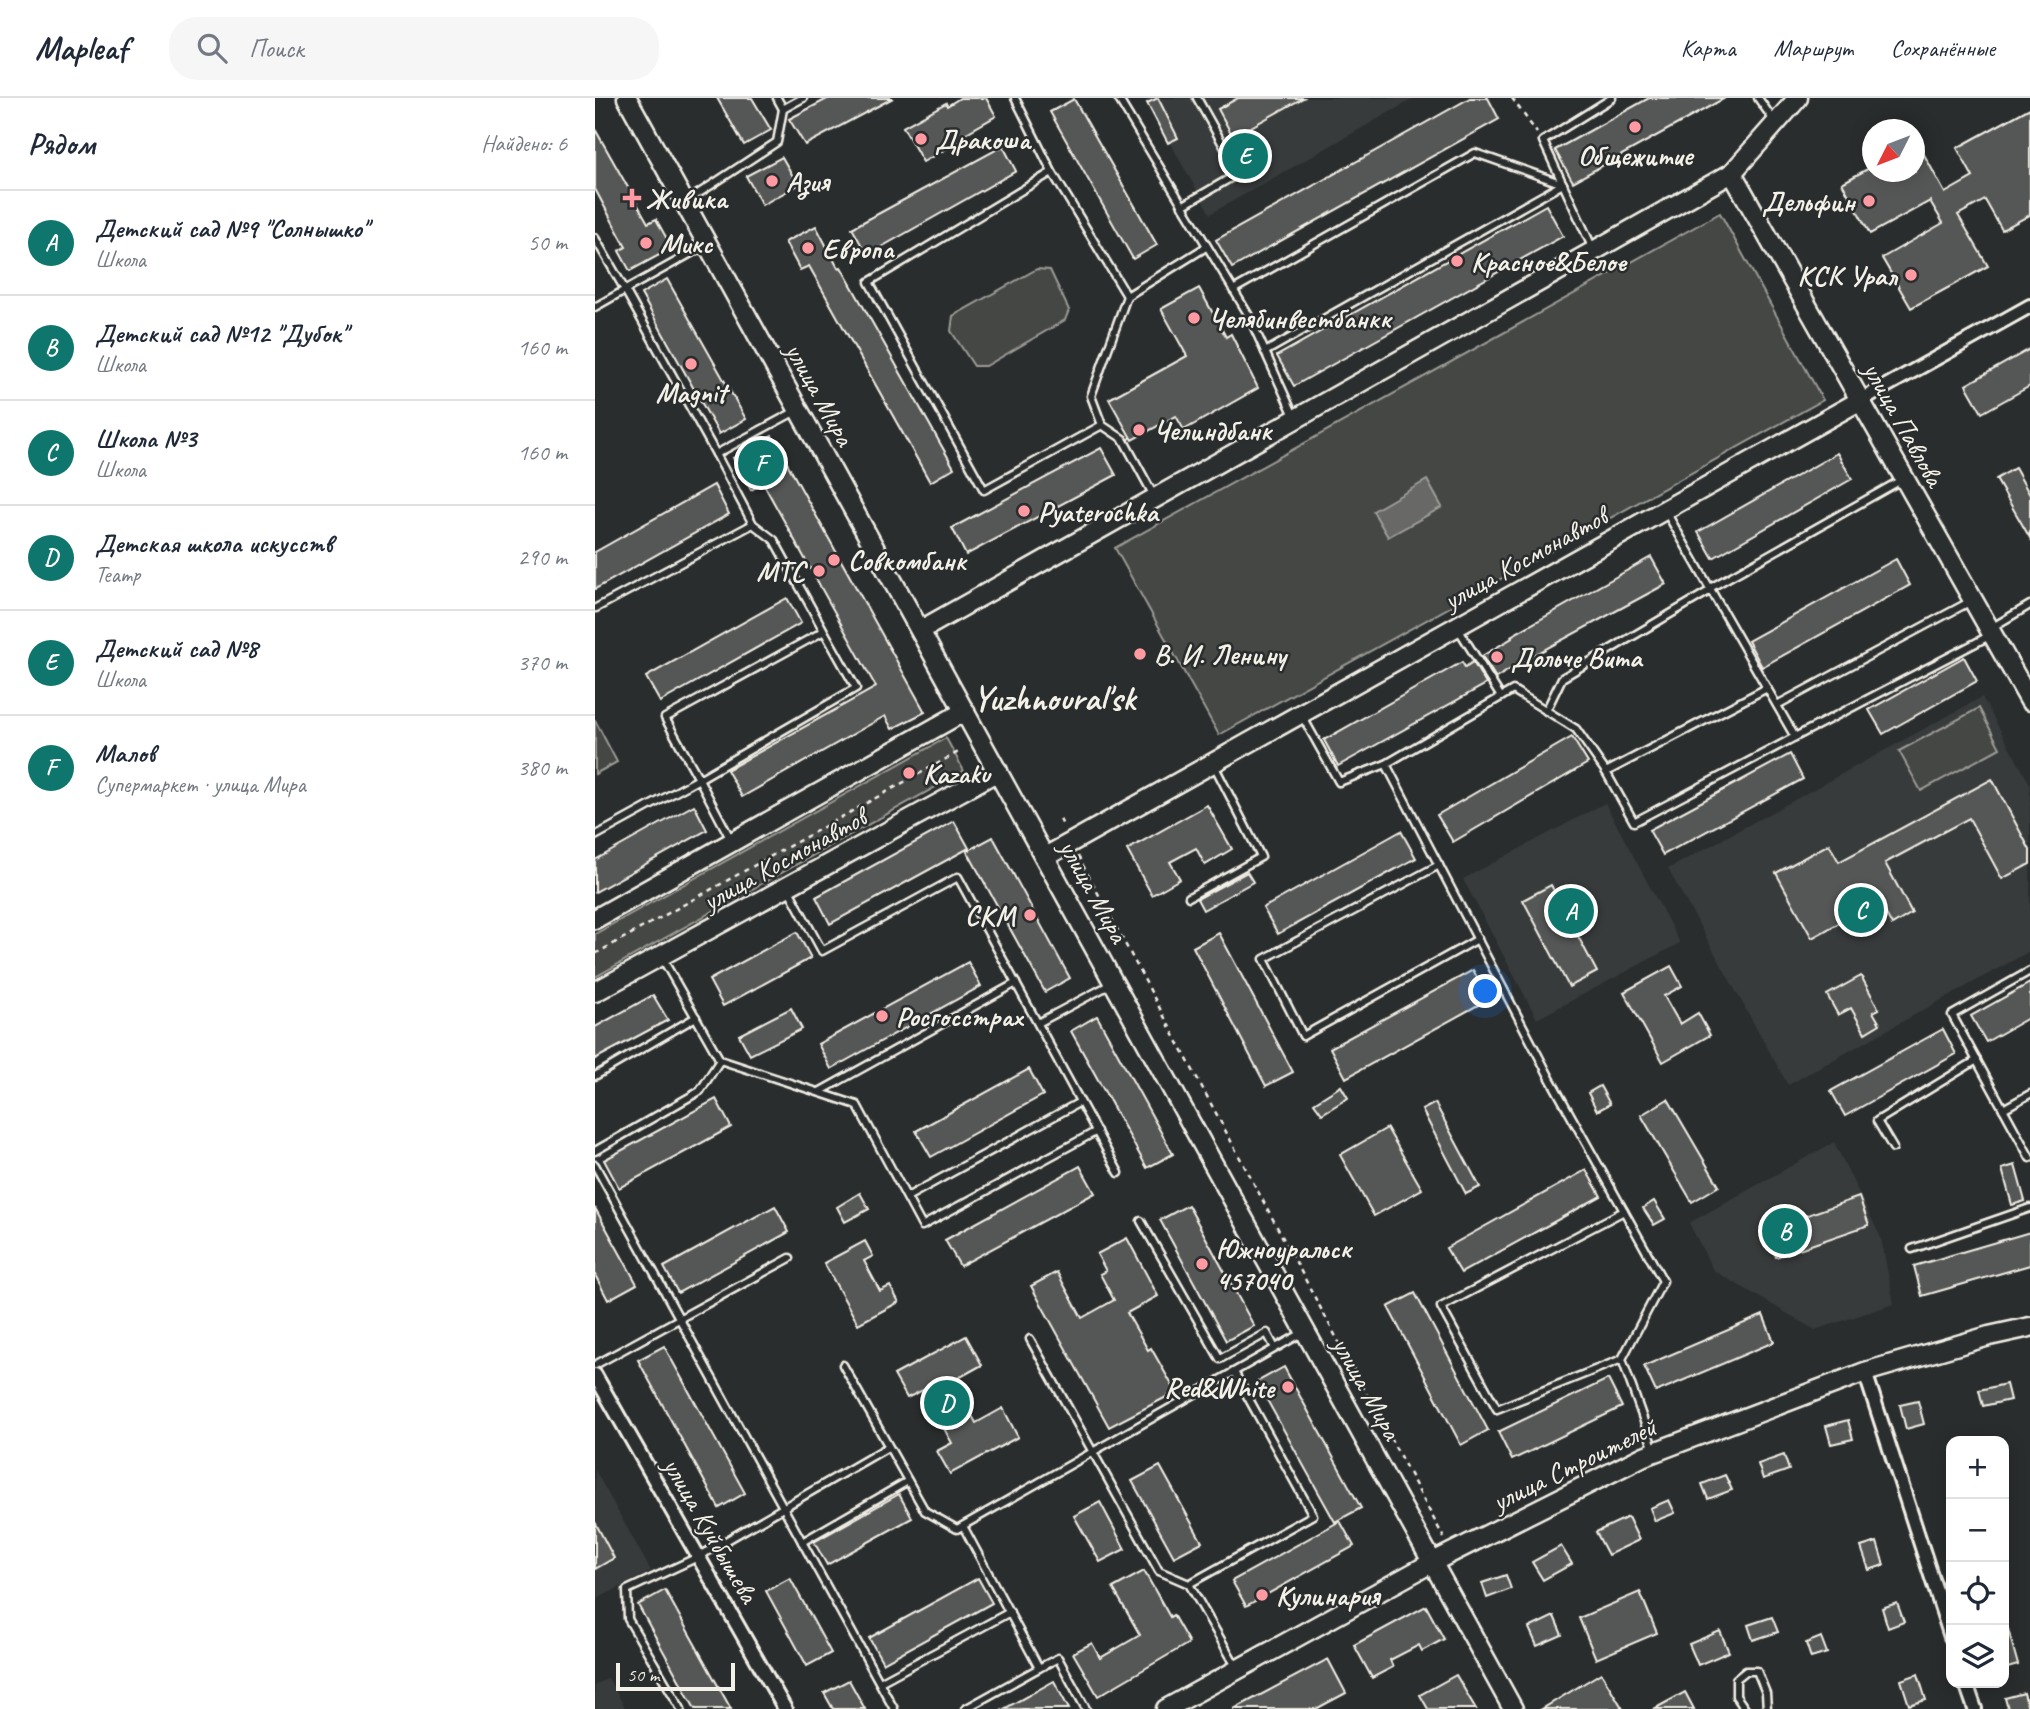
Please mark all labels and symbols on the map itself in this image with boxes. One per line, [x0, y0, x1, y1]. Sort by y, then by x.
marker: Общежитие [1627, 119, 1643, 135]
north arrow [1862, 119, 1925, 182]
place label: Дракоша [935, 122, 1033, 157]
pin: E [1222, 130, 1268, 182]
marker: Дракоша [913, 131, 929, 147]
place label: Общежитие [1578, 138, 1695, 173]
place label: Азия [786, 164, 831, 200]
marker: Азия [764, 173, 780, 189]
place label: Живика [646, 181, 729, 216]
place label: Дельфин [1762, 184, 1857, 219]
marker: Живика [624, 190, 640, 206]
marker: Дельфин [1861, 193, 1877, 209]
place label: Микс [660, 226, 714, 261]
place label: Европа [822, 231, 895, 266]
marker: Микс [638, 235, 654, 251]
marker: Европа [800, 240, 816, 256]
place label: Красное&Белое [1471, 244, 1628, 279]
marker: Красное&Белое [1449, 253, 1465, 269]
place label: КСК Урал [1798, 258, 1898, 293]
marker: КСК Урал [1903, 267, 1919, 283]
place label: Челябинвестбанкк [1208, 301, 1393, 336]
marker: Челябинвестбанкк [1186, 310, 1202, 326]
street label: улица Мира [776, 335, 863, 453]
street label: улица Павлова [1854, 354, 1954, 495]
marker: Magnit [683, 356, 699, 372]
place label: Magnit [656, 375, 731, 410]
place label: Челиндбанк [1153, 413, 1274, 448]
marker: Челиндбанк [1131, 422, 1147, 438]
pin: F [738, 437, 784, 489]
place label: Pyaterochka [1038, 494, 1160, 529]
street label: улица Космонавтов [1435, 496, 1617, 618]
marker: Pyaterochka [1016, 503, 1032, 519]
place label: Совкомбанк [848, 543, 969, 578]
marker: Совкомбанк [826, 552, 842, 568]
place label: МТС [757, 554, 808, 589]
marker: МТС [811, 563, 827, 579]
place label: В. И. Ленину [1154, 637, 1289, 672]
place label: Дольче Вита [1511, 640, 1644, 675]
marker: В. И. Ленину [1132, 646, 1148, 662]
marker: Дольче Вита [1489, 649, 1505, 665]
district label: Yuzhnoural'sk [973, 676, 1138, 721]
place label: Kazaku [923, 756, 992, 791]
marker: Kazaku [901, 765, 917, 781]
street label: улица Космонавтов [694, 797, 876, 919]
street label: улица Мира [1050, 832, 1137, 950]
pin: C [1838, 884, 1884, 936]
pin: A [1548, 885, 1594, 937]
place label: СКМ [965, 898, 1017, 933]
marker: СКМ [1022, 907, 1038, 923]
your location [1468, 974, 1502, 1008]
place label: Росгосстрах [896, 999, 1025, 1034]
marker: Росгосстрах [874, 1008, 890, 1024]
pin: B [1762, 1205, 1808, 1257]
place label: Южноуральск 457040 [1216, 1231, 1354, 1298]
marker: Южноуральск 457040 [1194, 1256, 1210, 1272]
street label: улица Мира [1323, 1329, 1410, 1447]
place label: Red&White [1164, 1370, 1277, 1405]
pin: D [924, 1377, 970, 1429]
marker: Red&White [1280, 1379, 1296, 1395]
street label: улица Строителей [1484, 1409, 1663, 1520]
street label: улица Куйбышева [654, 1449, 768, 1610]
place label: Кулинария [1276, 1578, 1382, 1613]
marker: Кулинария [1254, 1587, 1270, 1603]
scale bar [616, 1660, 735, 1692]

